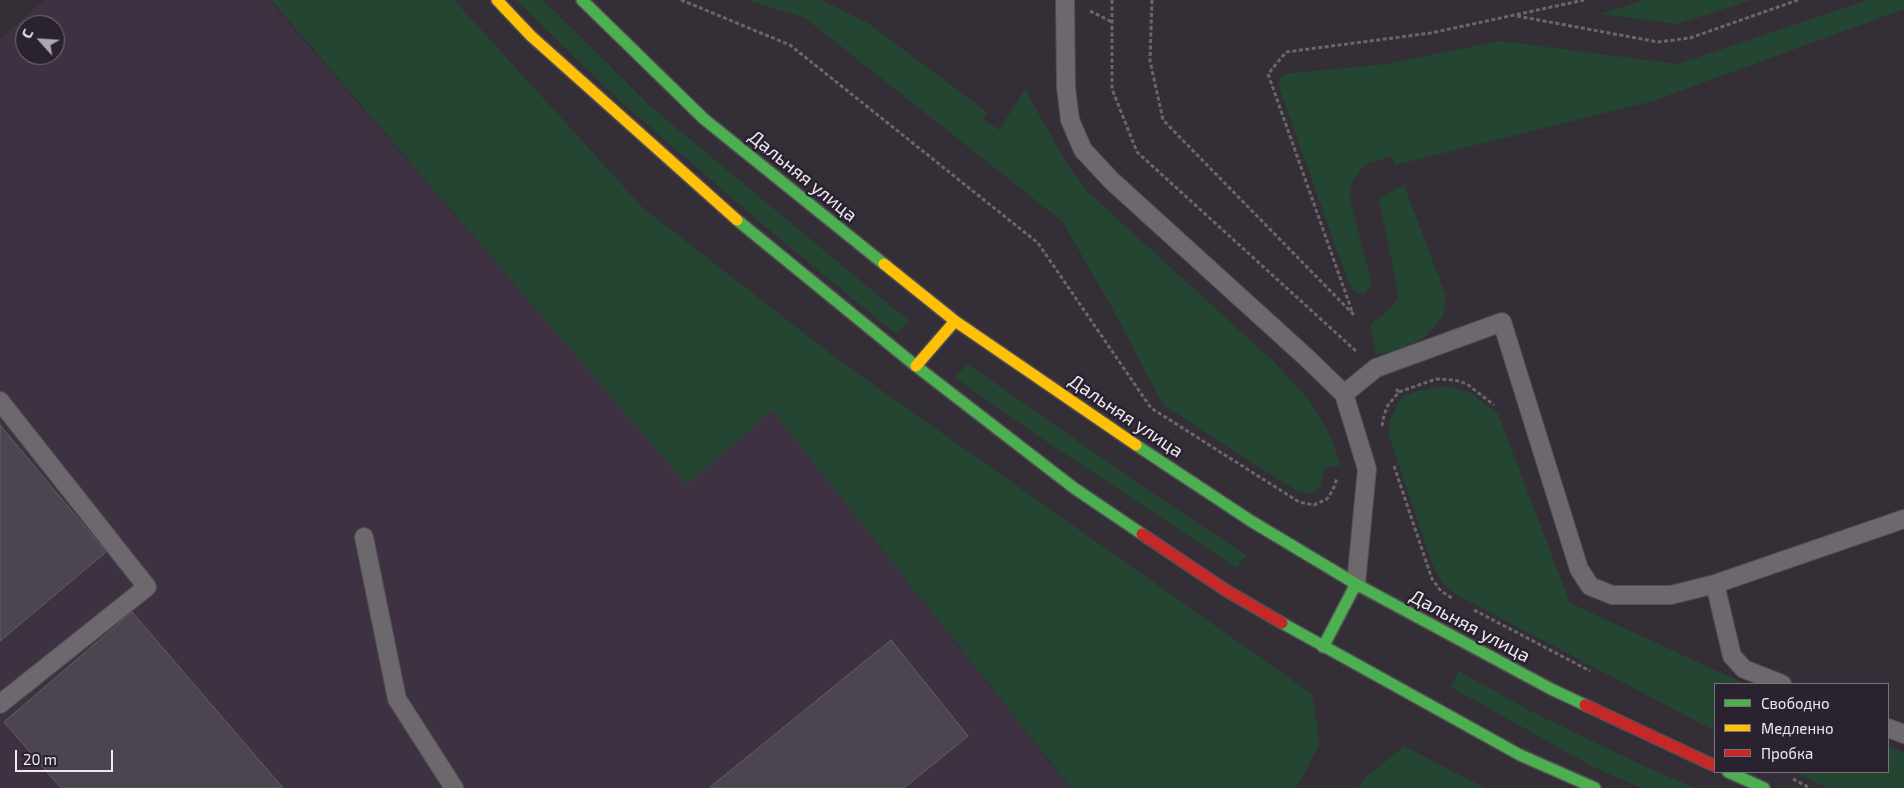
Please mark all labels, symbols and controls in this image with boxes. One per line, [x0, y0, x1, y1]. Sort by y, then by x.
north arrow [15, 15, 65, 65]
text: С [18, 26, 36, 41]
street label: Дальняя улица [744, 125, 862, 227]
street label: Дальняя улица [1064, 369, 1188, 463]
street label: Дальняя улица [1406, 585, 1534, 667]
legend [1714, 683, 1889, 773]
text: Свободно [1761, 694, 1830, 712]
text: Медленно [1761, 719, 1834, 737]
scale bar [18, 740, 115, 772]
text: Пробка [1761, 744, 1813, 762]
text: 20 m [23, 750, 57, 768]

